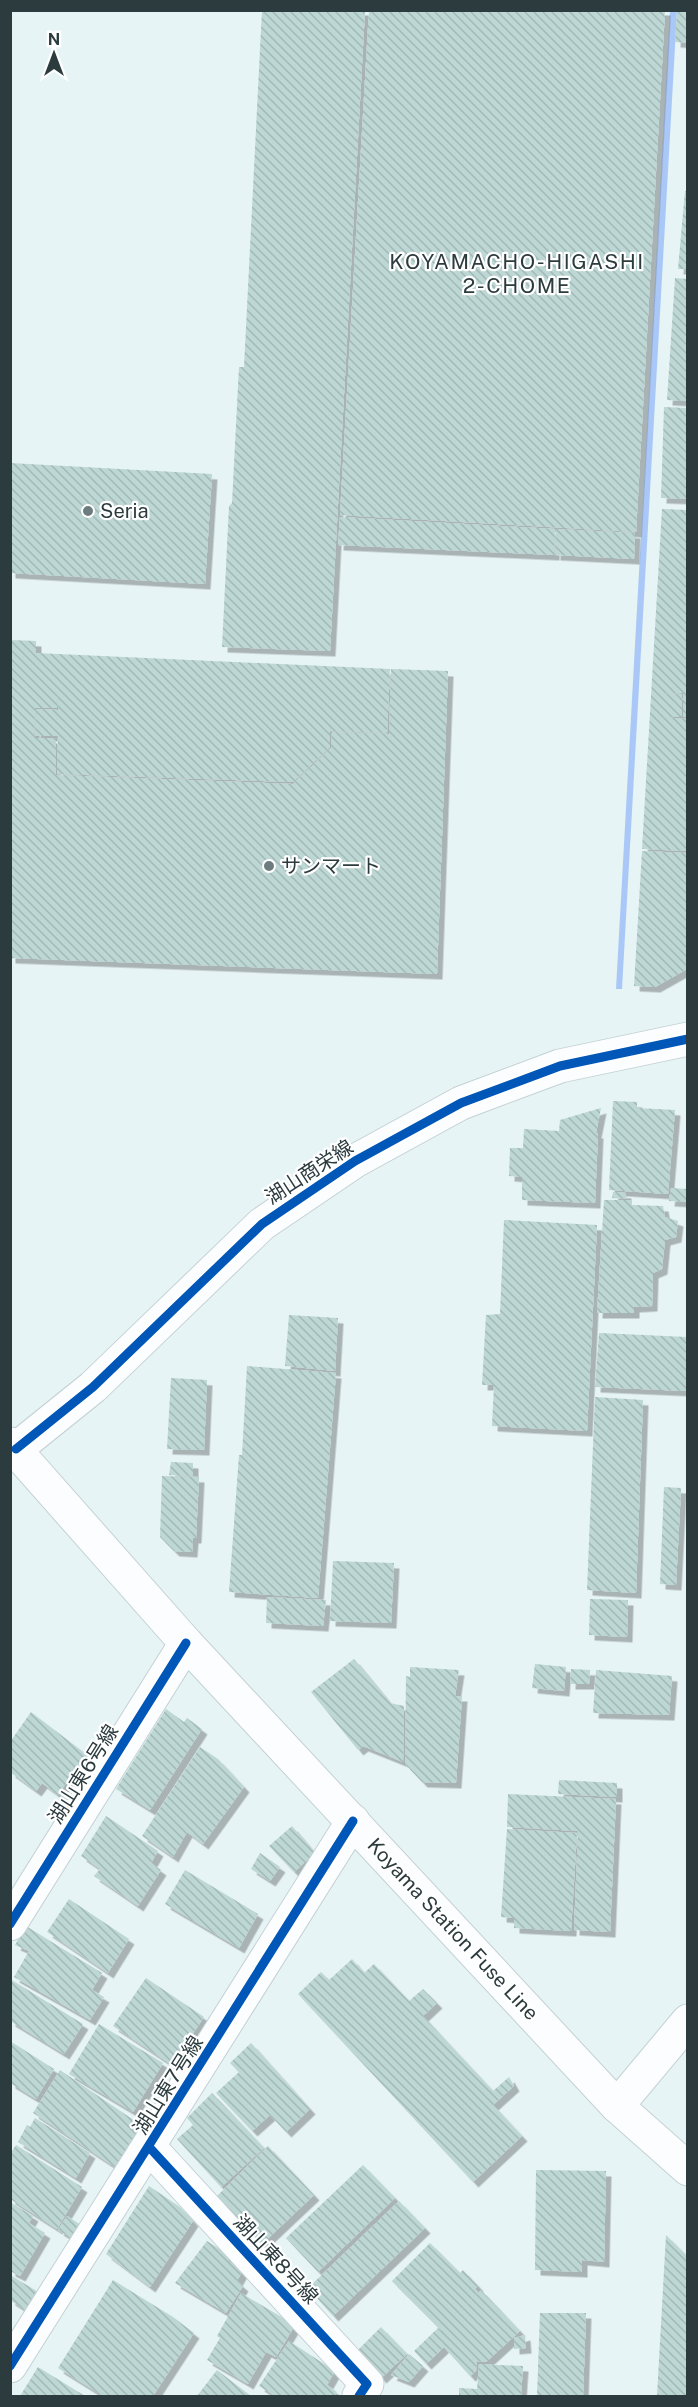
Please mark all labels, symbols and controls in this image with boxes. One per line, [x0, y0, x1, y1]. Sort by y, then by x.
north arrow [24, 24, 84, 84]
text: N [48, 30, 60, 49]
district label: KOYAMACHO-HIGASHI 2-CHOME [389, 249, 645, 298]
place label: Seria [100, 499, 149, 523]
marker: Seria [81, 504, 95, 518]
place label: サンマート [281, 854, 381, 878]
marker: サンマート [262, 859, 276, 873]
street label: 湖山商栄線 [261, 1135, 357, 1209]
street label: 湖山東6号線 [43, 1720, 123, 1828]
street label: Koyama Station Fuse Line [362, 1833, 544, 2025]
street label: 湖山東7号線 [128, 2031, 208, 2139]
street label: 湖山東8号線 [229, 2210, 323, 2308]

